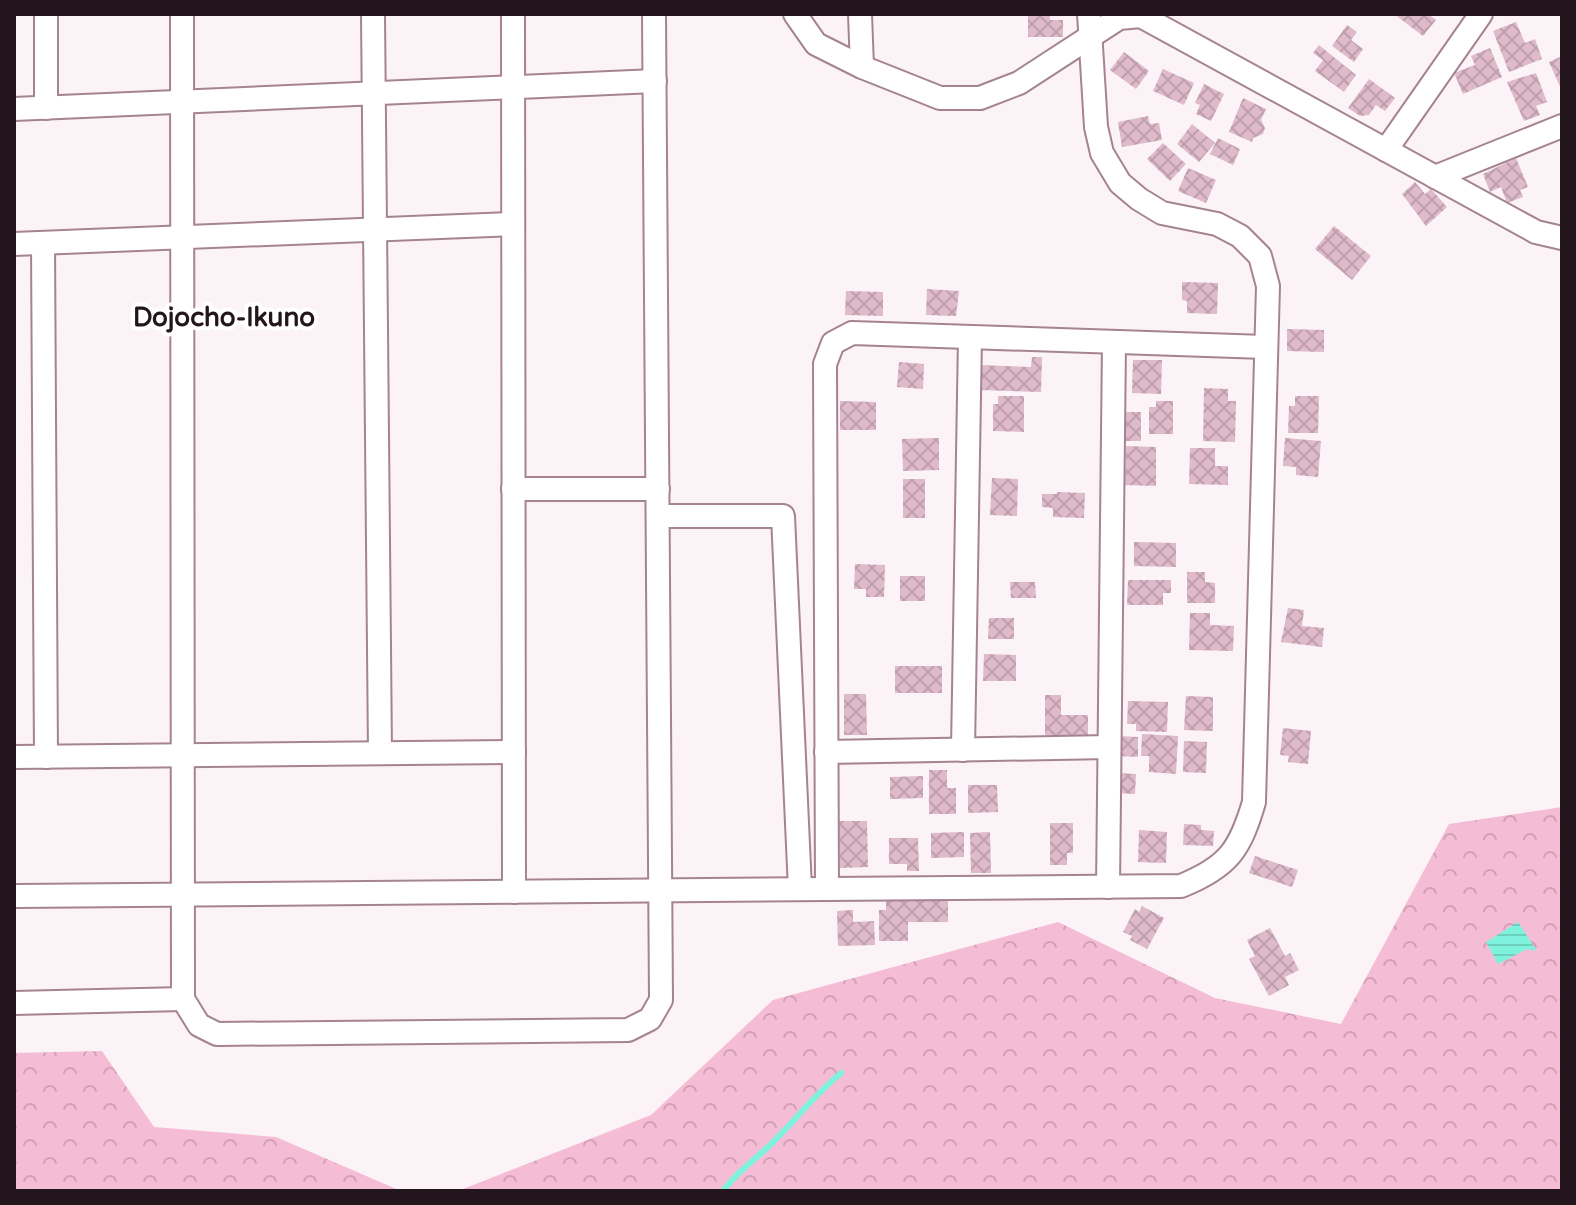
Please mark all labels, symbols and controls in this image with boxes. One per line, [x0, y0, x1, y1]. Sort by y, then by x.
district label: Dojocho-Ikuno [133, 302, 315, 333]

